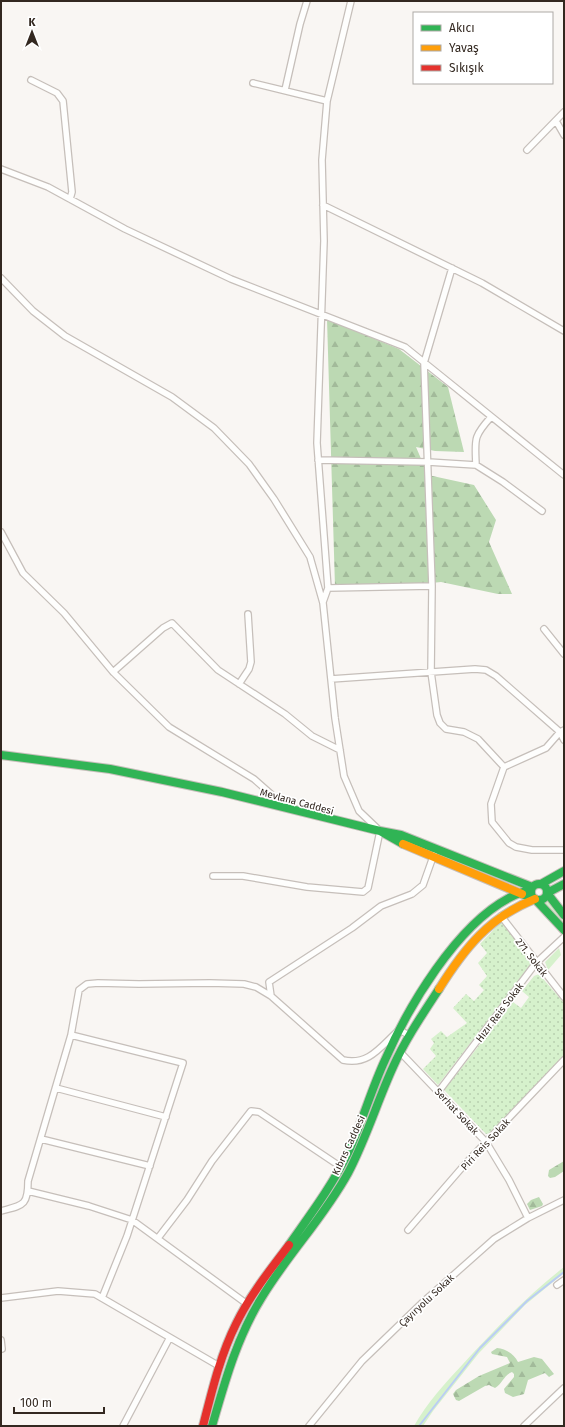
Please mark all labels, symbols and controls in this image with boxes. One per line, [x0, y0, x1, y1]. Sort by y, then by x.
north arrow [12, 12, 52, 52]
legend [413, 12, 553, 84]
text: K [29, 16, 37, 29]
text: Akıcı [449, 21, 475, 35]
text: Yavaş [449, 41, 479, 55]
text: Sıkışık [449, 61, 484, 75]
street label: Mevlana Caddesi [258, 786, 335, 818]
street label: 271. Sokak [513, 936, 550, 980]
street label: Hızır Reis Sokak [473, 980, 527, 1045]
street label: Serhat Sokak [432, 1086, 481, 1138]
street label: Kıbrıs Caddesi [330, 1114, 368, 1177]
street label: Piri Reis Sokak [459, 1116, 513, 1173]
street label: Çayıryolu Sokak [397, 1271, 457, 1329]
scale bar [14, 1389, 104, 1415]
text: 100 m [20, 1396, 52, 1410]

